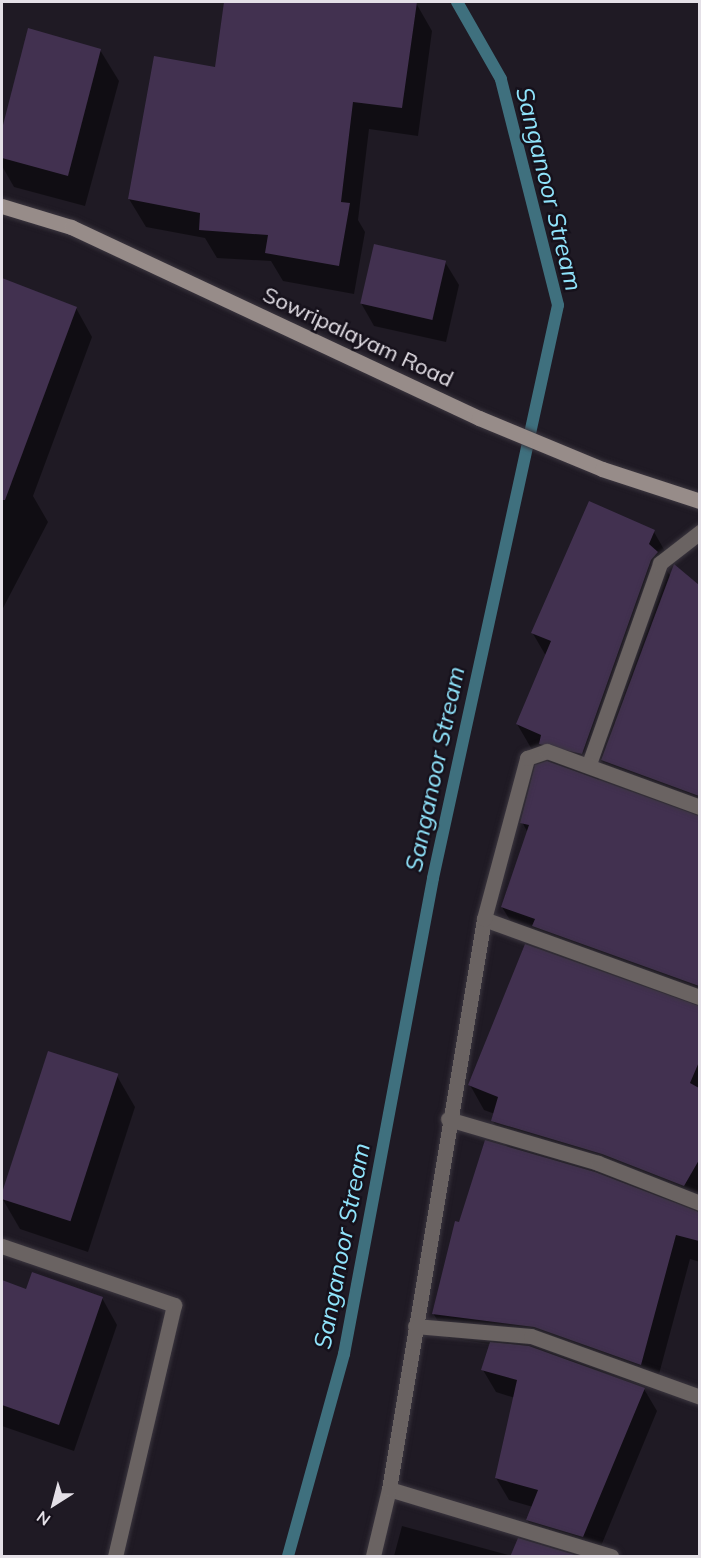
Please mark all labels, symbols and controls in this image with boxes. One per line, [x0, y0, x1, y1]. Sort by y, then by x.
water label: Sanganoor Stream [510, 84, 588, 294]
street label: Sowripalayam Road [259, 281, 457, 393]
water label: Sanganoor Stream [399, 664, 471, 874]
water label: Sanganoor Stream [308, 1141, 376, 1351]
north arrow [24, 1474, 84, 1534]
text: N [33, 1507, 54, 1530]

